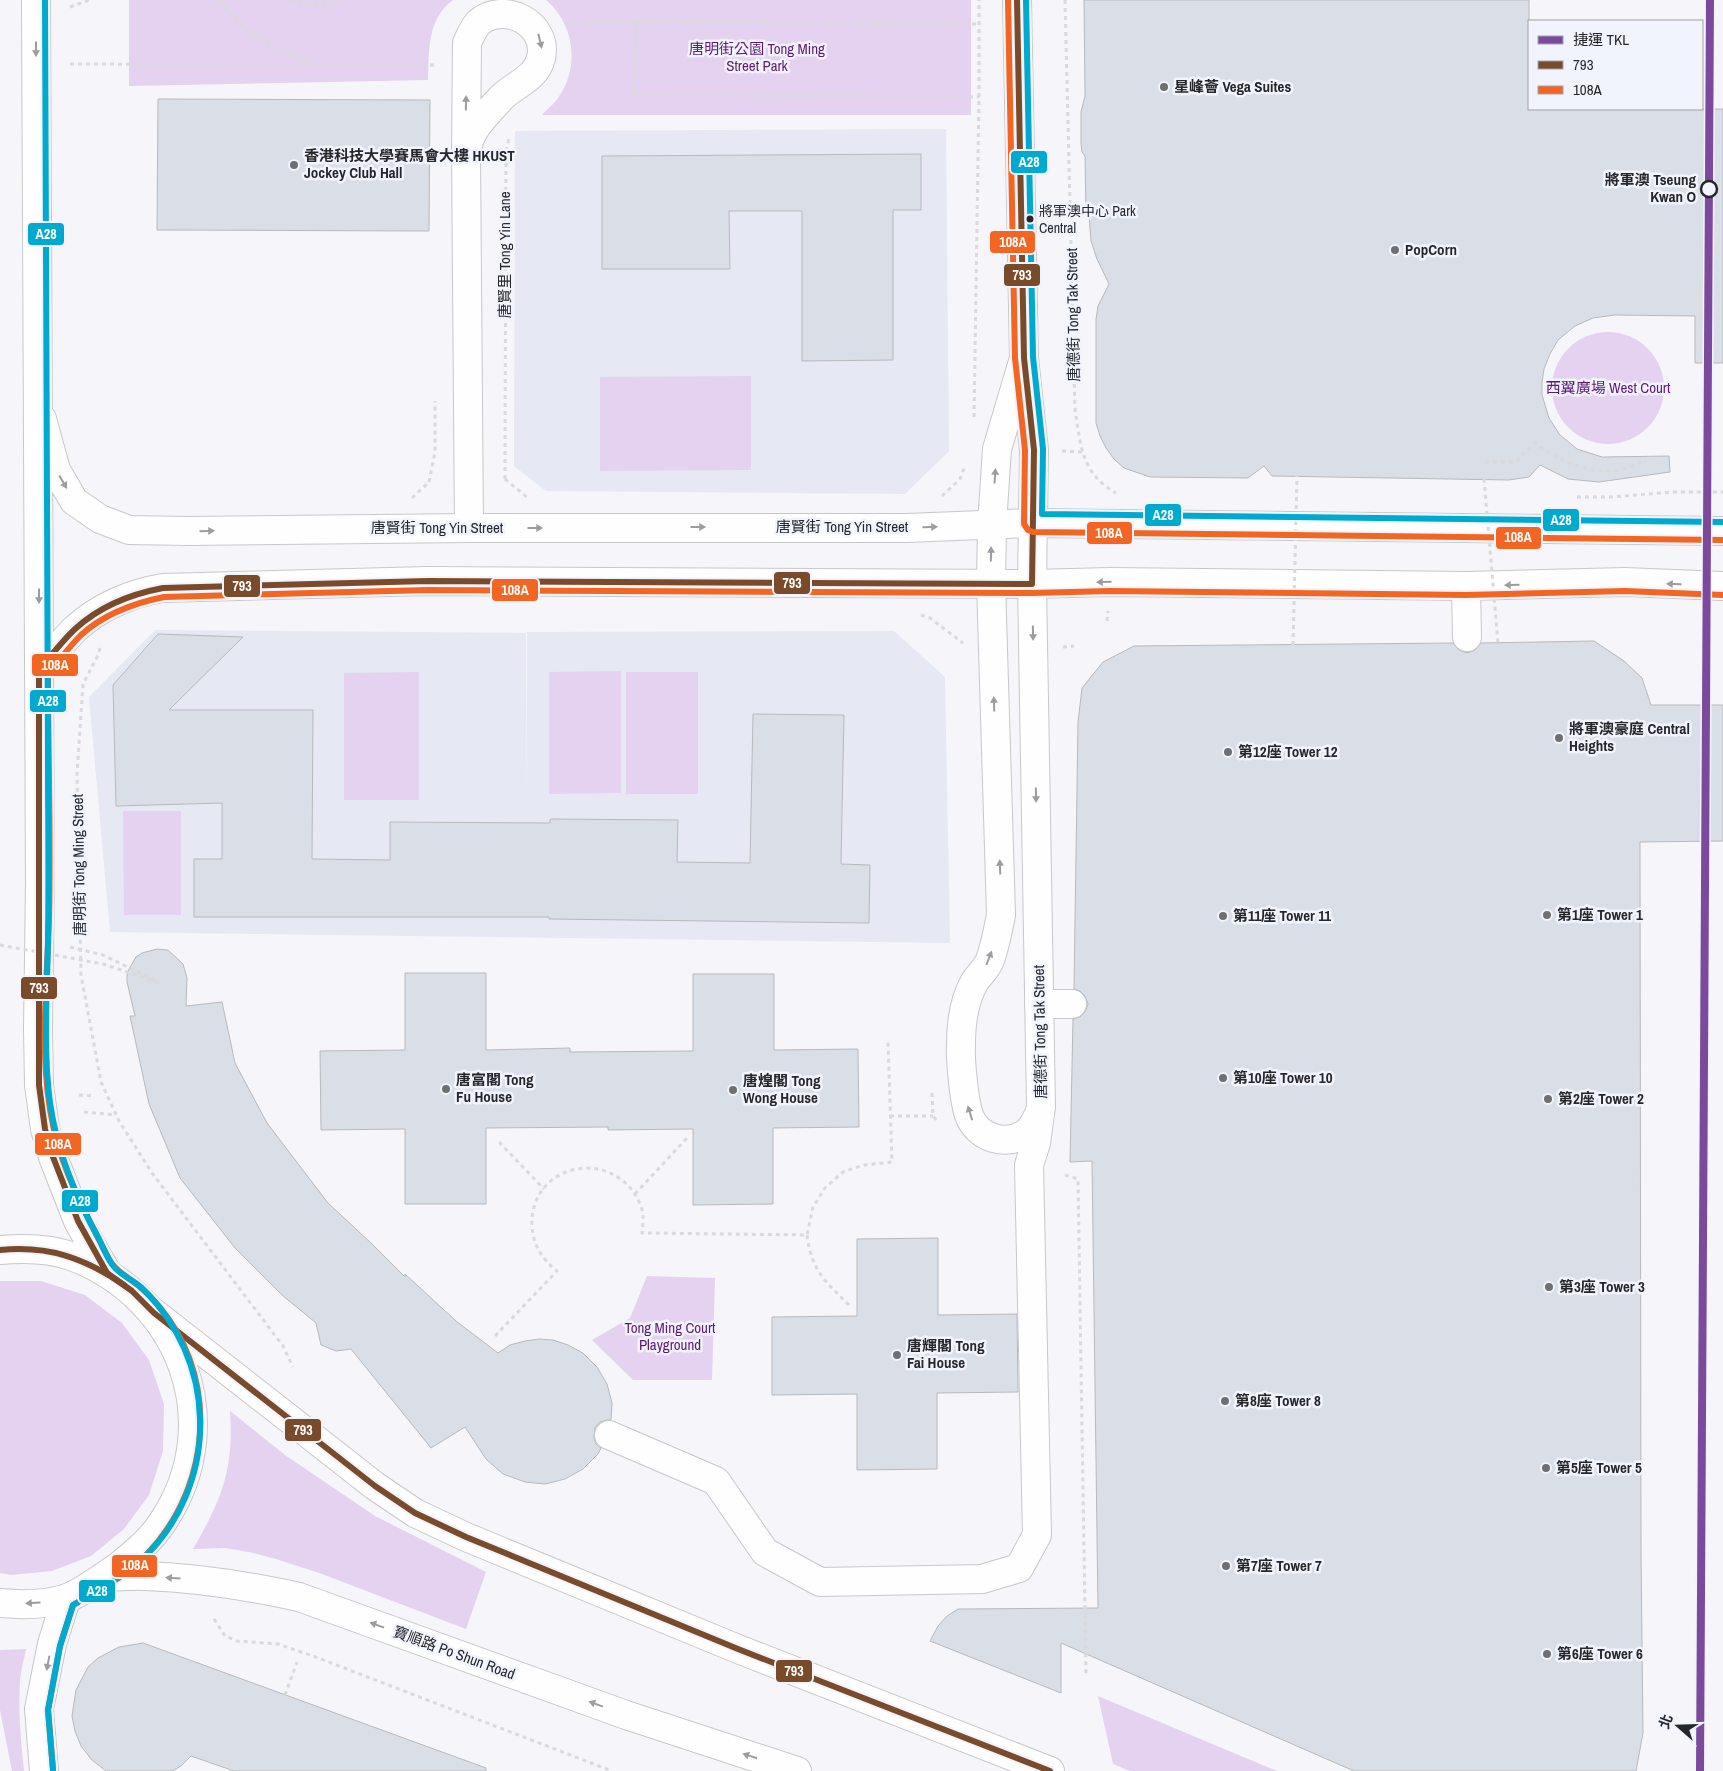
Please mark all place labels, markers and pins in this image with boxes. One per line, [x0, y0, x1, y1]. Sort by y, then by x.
place label: 星峰薈 Vega Suites [1174, 76, 1291, 97]
marker: 星峰薈 Vega Suites [1158, 81, 1170, 93]
place label: 香港科技大學賽馬會大樓 HKUST Jockey Club Hall [304, 145, 515, 183]
marker: 香港科技大學賽馬會大樓 HKUST Jockey Club Hall [288, 159, 300, 171]
place label: 將軍澳 Tseung Kwan O [1605, 169, 1696, 207]
marker: 將軍澳 Tseung Kwan O [1700, 180, 1718, 198]
place label: 將軍澳中心 Park Central [1039, 202, 1136, 237]
marker: 將軍澳中心 Park Central [1025, 214, 1035, 224]
place label: PopCorn [1405, 239, 1457, 260]
marker: PopCorn [1389, 244, 1401, 256]
place label: 將軍澳豪庭 Central Heights [1569, 718, 1690, 756]
marker: 將軍澳豪庭 Central Heights [1553, 732, 1565, 744]
place label: 第12座 Tower 12 [1238, 741, 1338, 762]
marker: 第12座 Tower 12 [1222, 746, 1234, 758]
place label: 第1座 Tower 1 [1557, 904, 1643, 925]
place label: 第11座 Tower 11 [1233, 905, 1331, 926]
marker: 第1座 Tower 1 [1541, 909, 1553, 921]
marker: 第11座 Tower 11 [1217, 910, 1229, 922]
place label: 第10座 Tower 10 [1233, 1067, 1333, 1088]
place label: 唐富閣 Tong Fu House [456, 1069, 534, 1107]
place label: 唐煌閣 Tong Wong House [743, 1070, 821, 1108]
marker: 第10座 Tower 10 [1217, 1072, 1229, 1084]
marker: 唐富閣 Tong Fu House [440, 1083, 452, 1095]
marker: 唐煌閣 Tong Wong House [727, 1084, 739, 1096]
place label: 第2座 Tower 2 [1558, 1088, 1644, 1109]
marker: 第2座 Tower 2 [1542, 1093, 1554, 1105]
place label: 第3座 Tower 3 [1559, 1276, 1645, 1297]
marker: 第3座 Tower 3 [1543, 1281, 1555, 1293]
place label: 唐輝閣 Tong Fai House [907, 1335, 985, 1373]
marker: 唐輝閣 Tong Fai House [891, 1349, 903, 1361]
place label: 第8座 Tower 8 [1235, 1390, 1321, 1411]
marker: 第8座 Tower 8 [1219, 1395, 1231, 1407]
place label: 第5座 Tower 5 [1556, 1457, 1642, 1478]
marker: 第5座 Tower 5 [1540, 1462, 1552, 1474]
place label: 第7座 Tower 7 [1236, 1555, 1322, 1576]
marker: 第7座 Tower 7 [1220, 1560, 1232, 1572]
place label: 第6座 Tower 6 [1557, 1643, 1643, 1664]
marker: 第6座 Tower 6 [1541, 1648, 1553, 1660]

